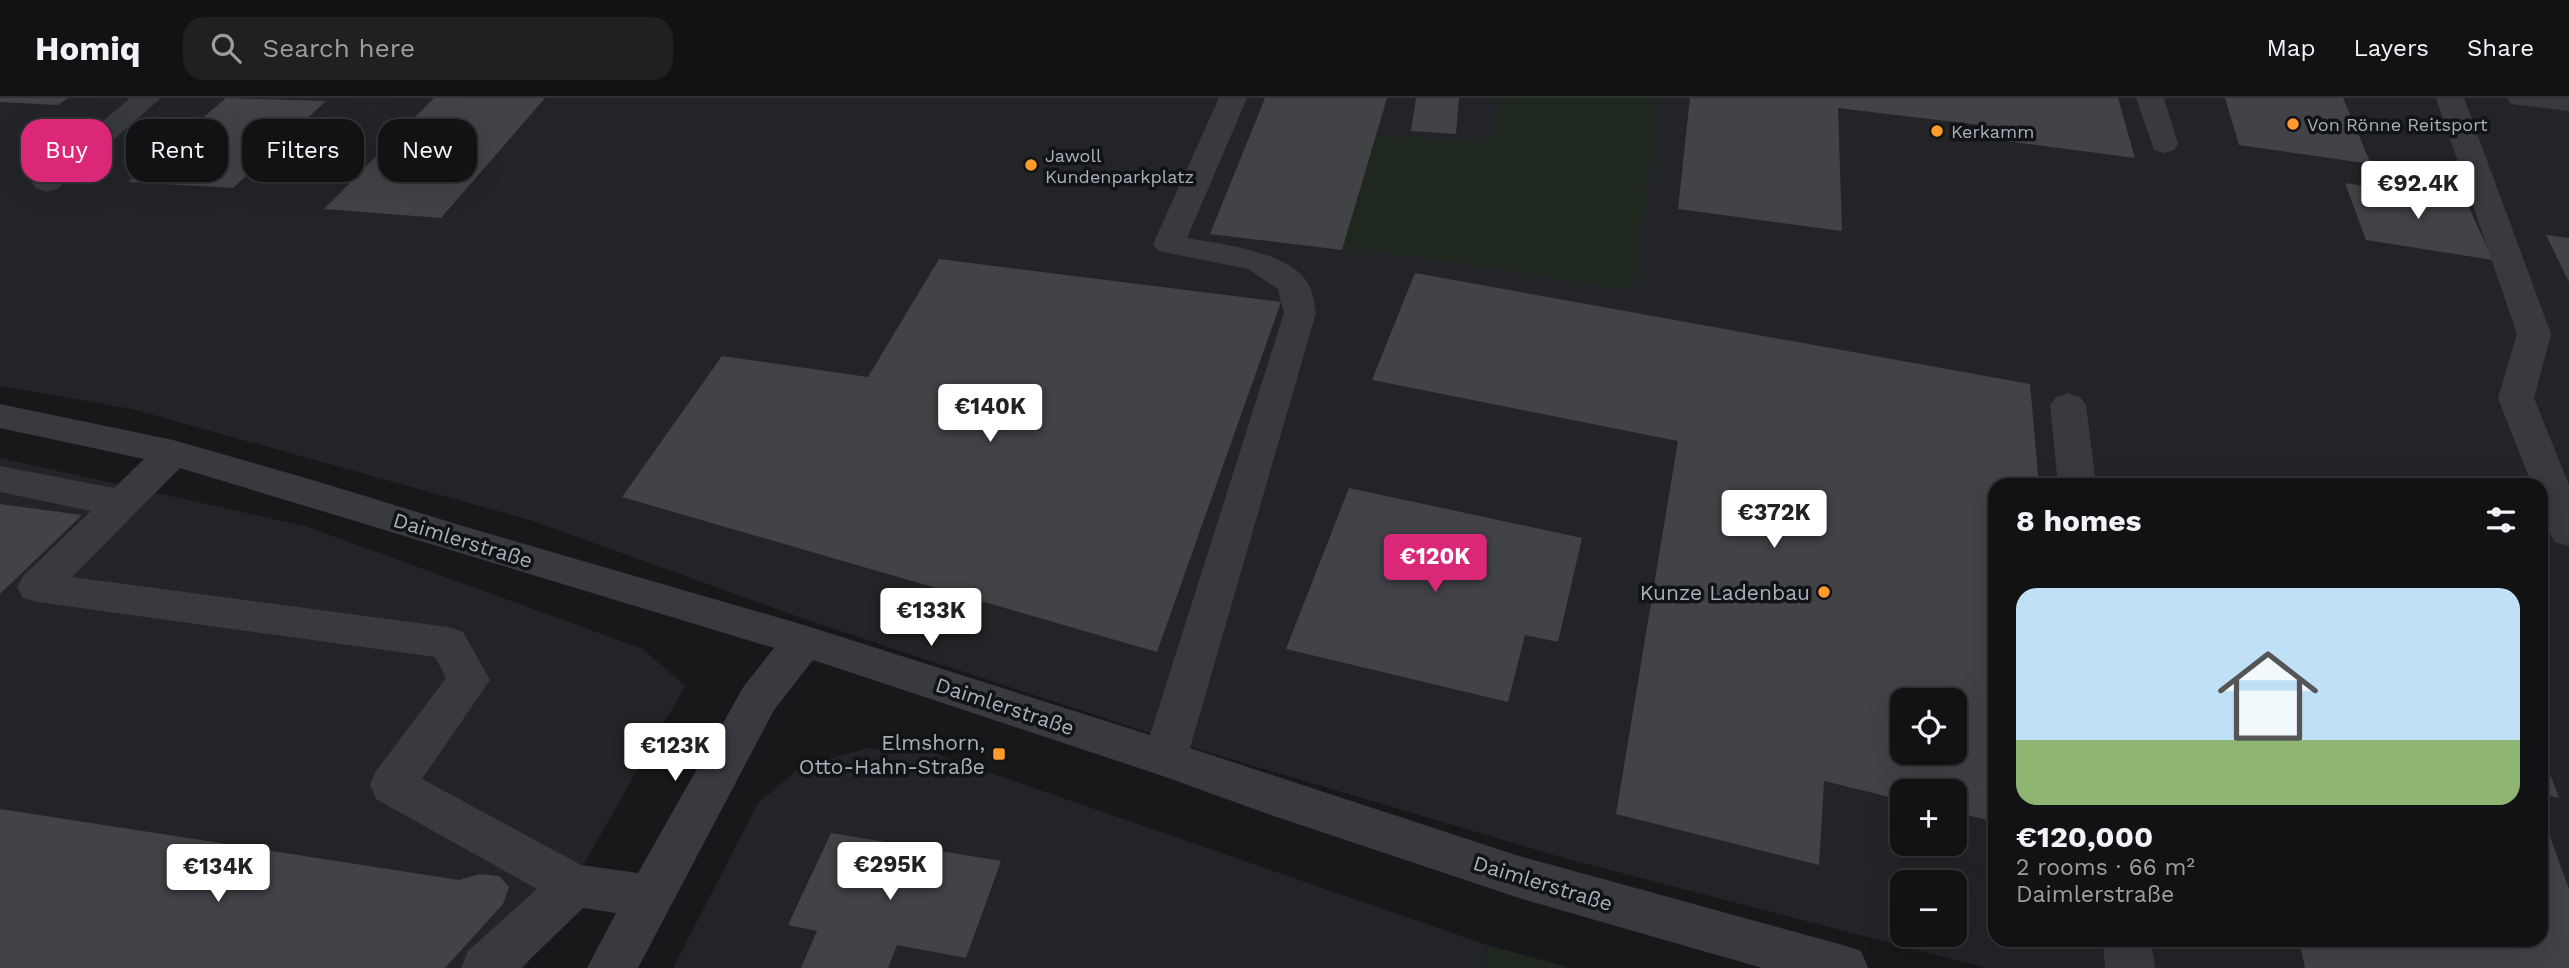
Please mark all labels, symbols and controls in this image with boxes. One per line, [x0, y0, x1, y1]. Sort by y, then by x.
search box [183, 17, 673, 80]
text: Homiq [35, 29, 141, 68]
icon: search [207, 29, 245, 67]
text: Search here [263, 33, 415, 63]
text: Map [2267, 34, 2315, 62]
text: Layers [2353, 34, 2429, 62]
text: Share [2467, 34, 2534, 62]
place label: Von Rönne Reitsport [2307, 114, 2488, 135]
marker: Von Rönne Reitsport [2285, 116, 2301, 132]
chip: Buy [21, 119, 112, 182]
chip: Rent [126, 119, 228, 182]
chip: Filters [242, 119, 364, 182]
chip: New [378, 119, 477, 182]
place label: Kerkamm [1951, 121, 2034, 142]
marker: Kerkamm [1929, 123, 1945, 139]
place label: Jawoll Kundenparkplatz [1045, 145, 1194, 187]
marker: Jawoll Kundenparkplatz [1023, 157, 1039, 173]
pin: €92.4K [2361, 162, 2475, 221]
text: €92.4K [2377, 170, 2459, 197]
pin: €140K [941, 384, 1039, 444]
text: €140K [954, 393, 1026, 420]
pin: €372K [1725, 490, 1823, 550]
text: €372K [1738, 499, 1810, 526]
icon: filters [2482, 501, 2520, 539]
text: 8 homes [2016, 503, 2142, 538]
street label: Daimlerstraße [390, 507, 536, 573]
pin: €120K [1386, 534, 1484, 594]
text: €120K [1400, 543, 1470, 570]
place label: Kunze Ladenbau [1640, 580, 1810, 605]
marker: Kunze Ladenbau [1816, 584, 1832, 600]
pin: €133K [882, 588, 980, 648]
text: €133K [896, 597, 966, 624]
icon: home [2205, 633, 2331, 759]
street label: Daimlerstraße [932, 672, 1078, 740]
map controls [1890, 688, 1967, 947]
button: locate [1890, 688, 1967, 765]
pin: €123K [626, 724, 724, 783]
place label: Elmshorn, Otto-Hahn-Straße [799, 730, 985, 779]
text: €123K [640, 732, 710, 759]
marker: Elmshorn, Otto-Hahn-Straße [991, 746, 1007, 762]
button: + [1890, 779, 1967, 856]
text: €120,000 [2016, 819, 2153, 854]
pin: €295K [841, 842, 939, 902]
pin: €134K [169, 844, 267, 904]
street label: Daimlerstraße [1470, 850, 1616, 916]
text: €295K [853, 851, 927, 878]
text: €134K [183, 853, 253, 880]
text: 2 rooms · 66 m² [2016, 854, 2195, 881]
button: − [1890, 870, 1967, 947]
text: Daimlerstraße [2016, 881, 2174, 908]

